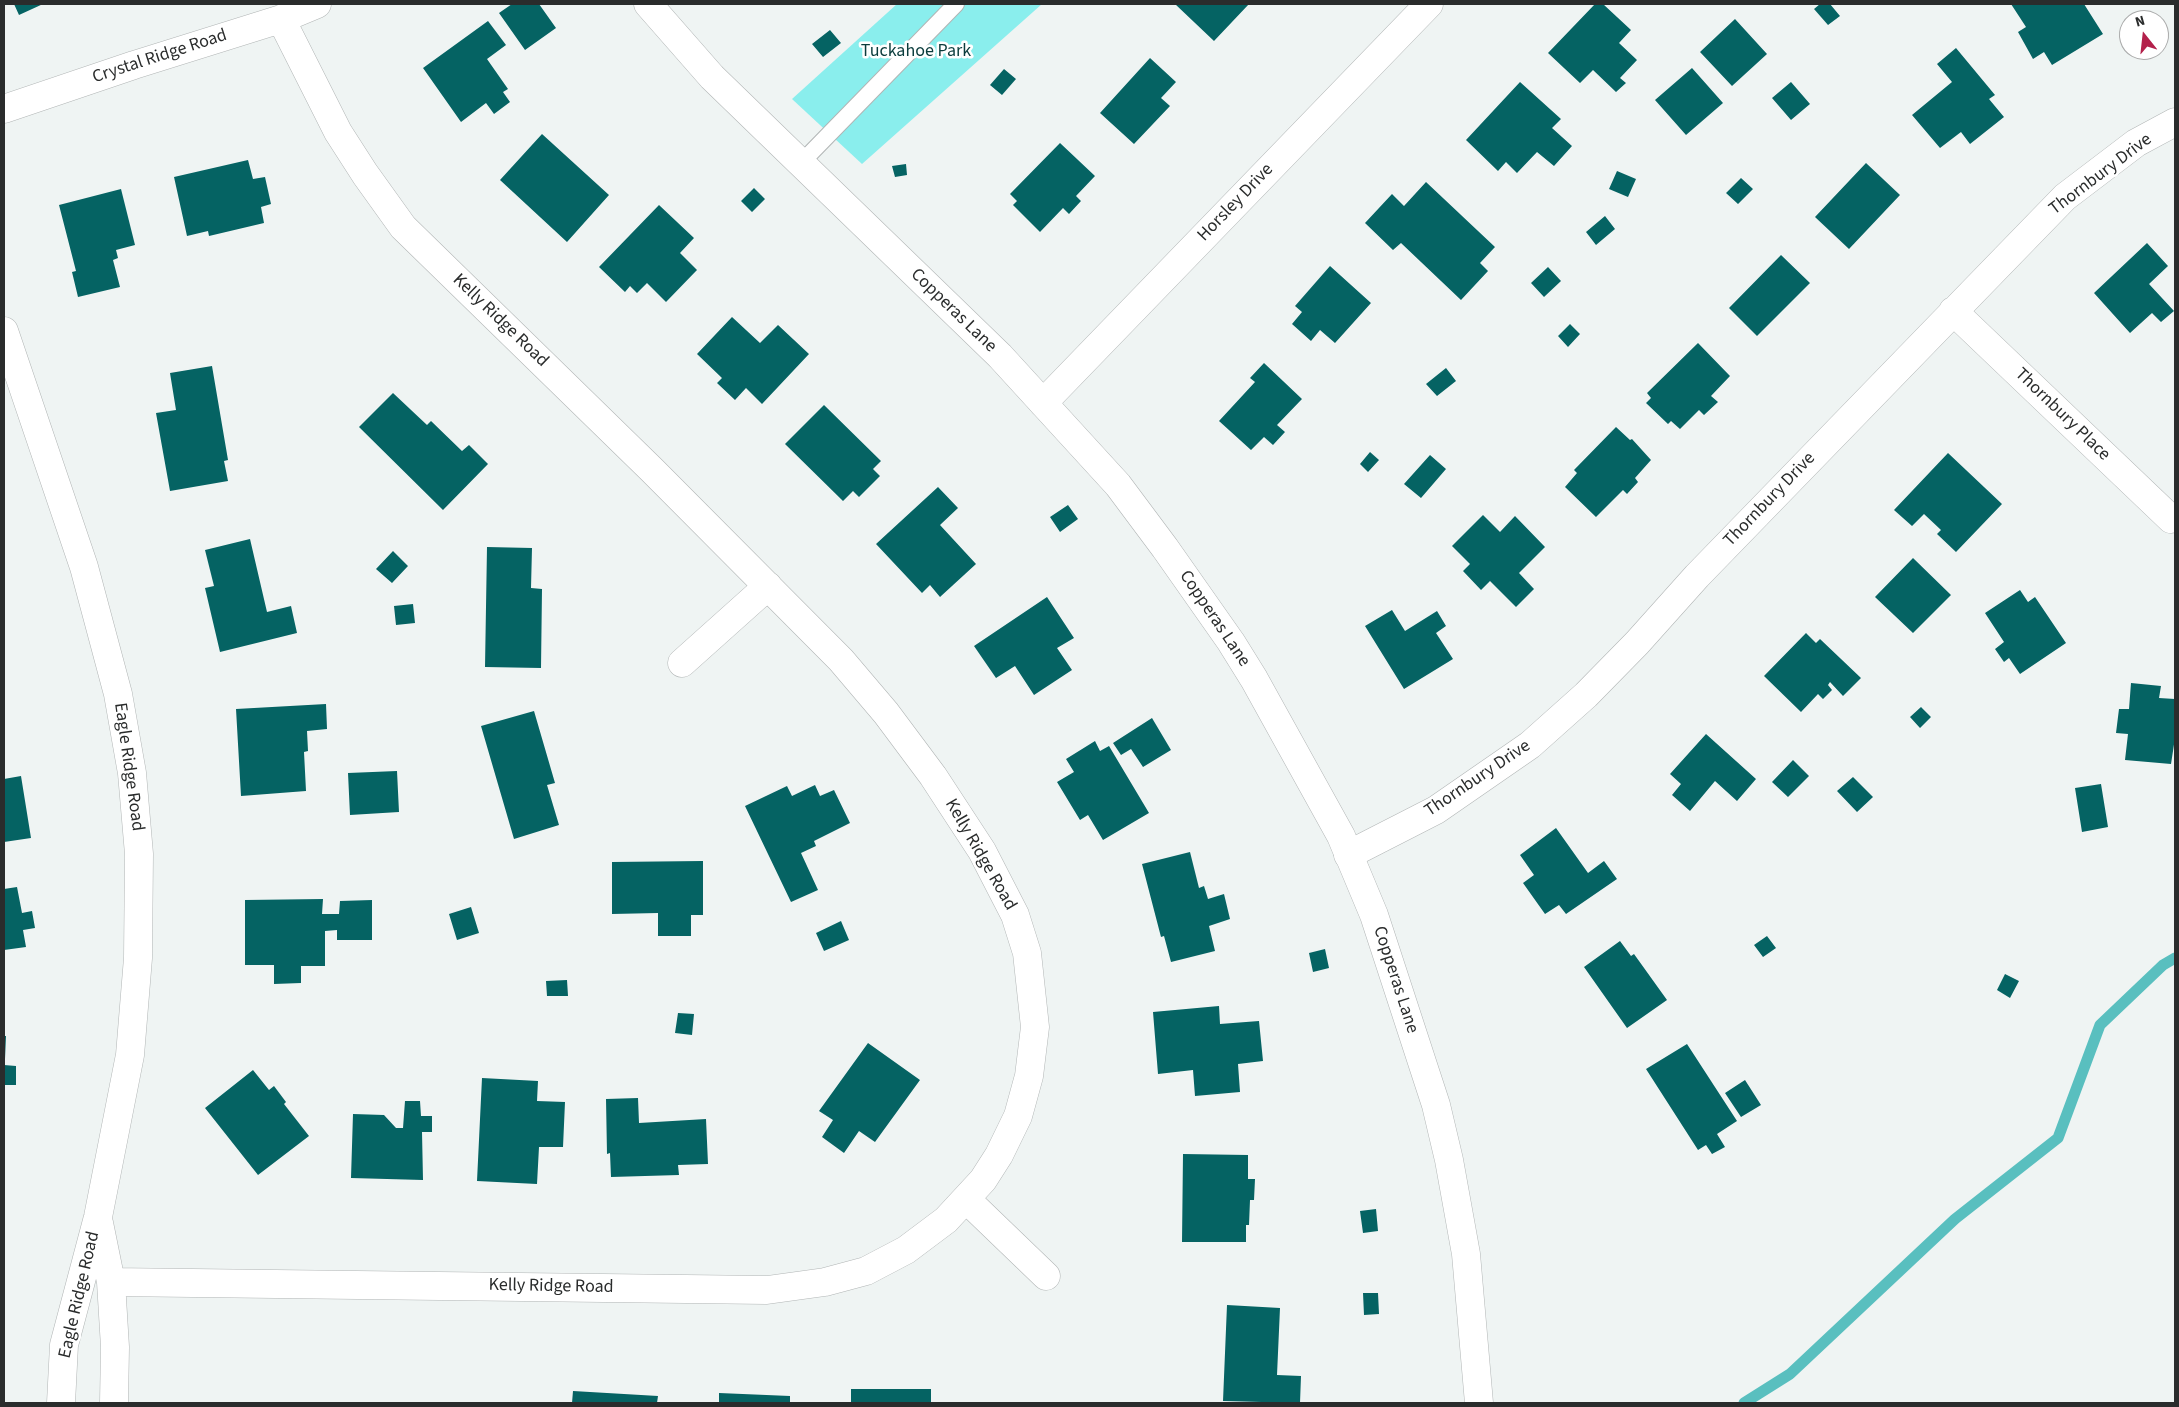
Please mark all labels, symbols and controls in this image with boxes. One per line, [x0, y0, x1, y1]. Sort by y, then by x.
north arrow [2119, 10, 2169, 60]
text: N [2133, 11, 2147, 32]
street label: Crystal Ridge Road [90, 25, 230, 89]
park label: Tuckahoe Park [861, 41, 971, 63]
street label: Thornbury Drive [2045, 129, 2157, 221]
street label: Horsley Drive [1194, 160, 1278, 246]
street label: Copperas Lane [905, 264, 1001, 358]
street label: Kelly Ridge Road [448, 270, 552, 372]
street label: Thornbury Place [2010, 364, 2114, 466]
street label: Thornbury Drive [1720, 448, 1820, 552]
street label: Copperas Lane [1174, 567, 1254, 671]
street label: Eagle Ridge Road [108, 701, 148, 833]
street label: Thornbury Drive [1421, 736, 1535, 822]
street label: Kelly Ridge Road [939, 795, 1021, 915]
street label: Copperas Lane [1367, 924, 1423, 1036]
street label: Eagle Ridge Road [55, 1230, 105, 1360]
street label: Kelly Ridge Road [488, 1275, 614, 1299]

